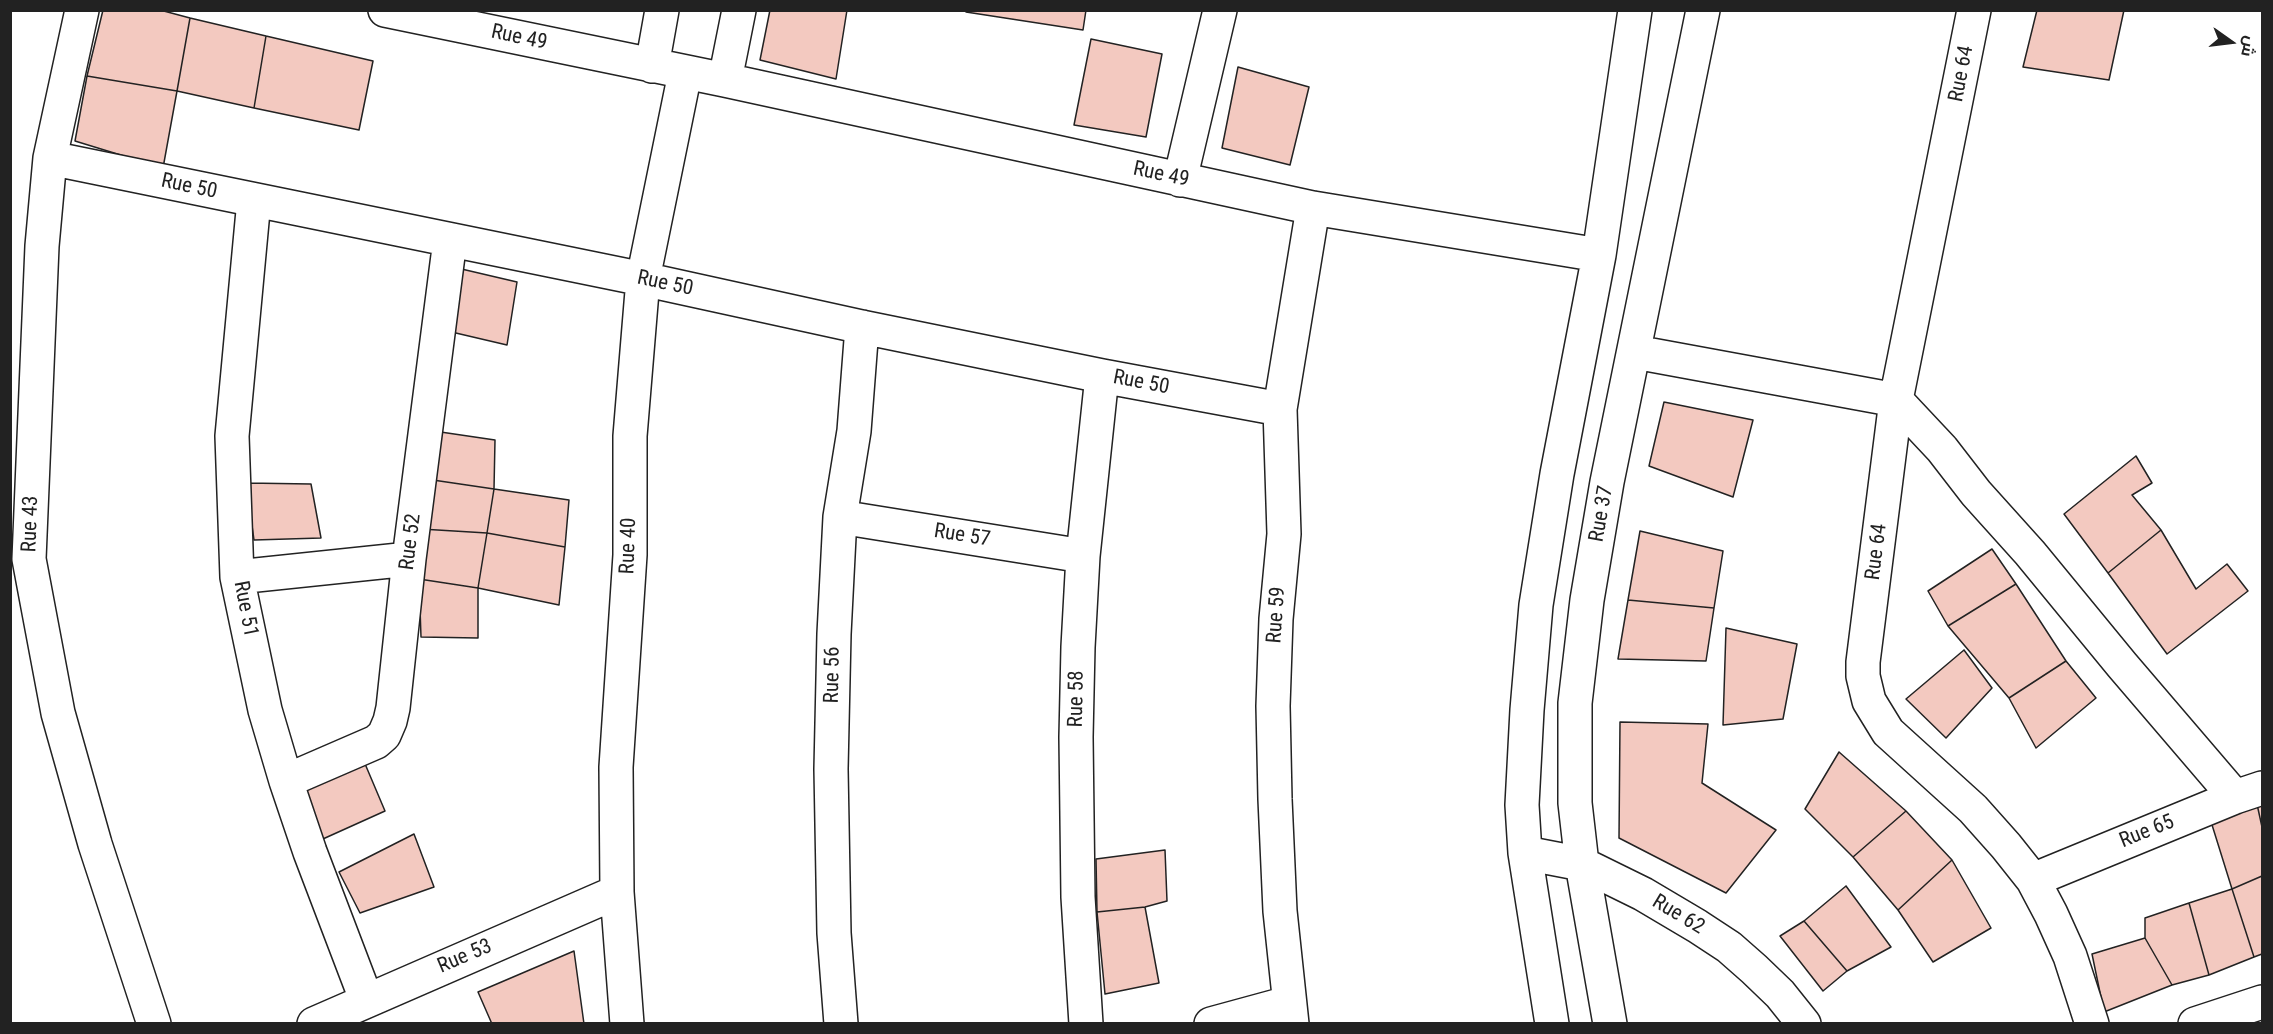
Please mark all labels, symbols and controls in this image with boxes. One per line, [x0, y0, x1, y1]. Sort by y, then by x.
north arrow [2201, 12, 2261, 72]
street label: Rue 49 [489, 20, 549, 56]
text: ش [2237, 34, 2261, 59]
street label: Rue 64 [1944, 44, 1980, 104]
street label: Rue 49 [1131, 157, 1191, 193]
street label: Rue 50 [159, 169, 219, 205]
street label: Rue 50 [635, 266, 695, 302]
street label: Rue 50 [1111, 365, 1171, 401]
street label: Rue 37 [1585, 484, 1619, 544]
street label: Rue 43 [17, 495, 45, 553]
street label: Rue 52 [395, 512, 427, 572]
street label: Rue 40 [615, 517, 643, 575]
street label: Rue 57 [932, 519, 992, 553]
street label: Rue 64 [1861, 522, 1893, 582]
street label: Rue 51 [227, 579, 263, 639]
street label: Rue 59 [1262, 586, 1292, 644]
street label: Rue 56 [820, 646, 846, 704]
street label: Rue 58 [1064, 670, 1090, 728]
street label: Rue 65 [2116, 810, 2178, 854]
street label: Rue 62 [1647, 890, 1709, 940]
street label: Rue 53 [434, 934, 496, 980]

